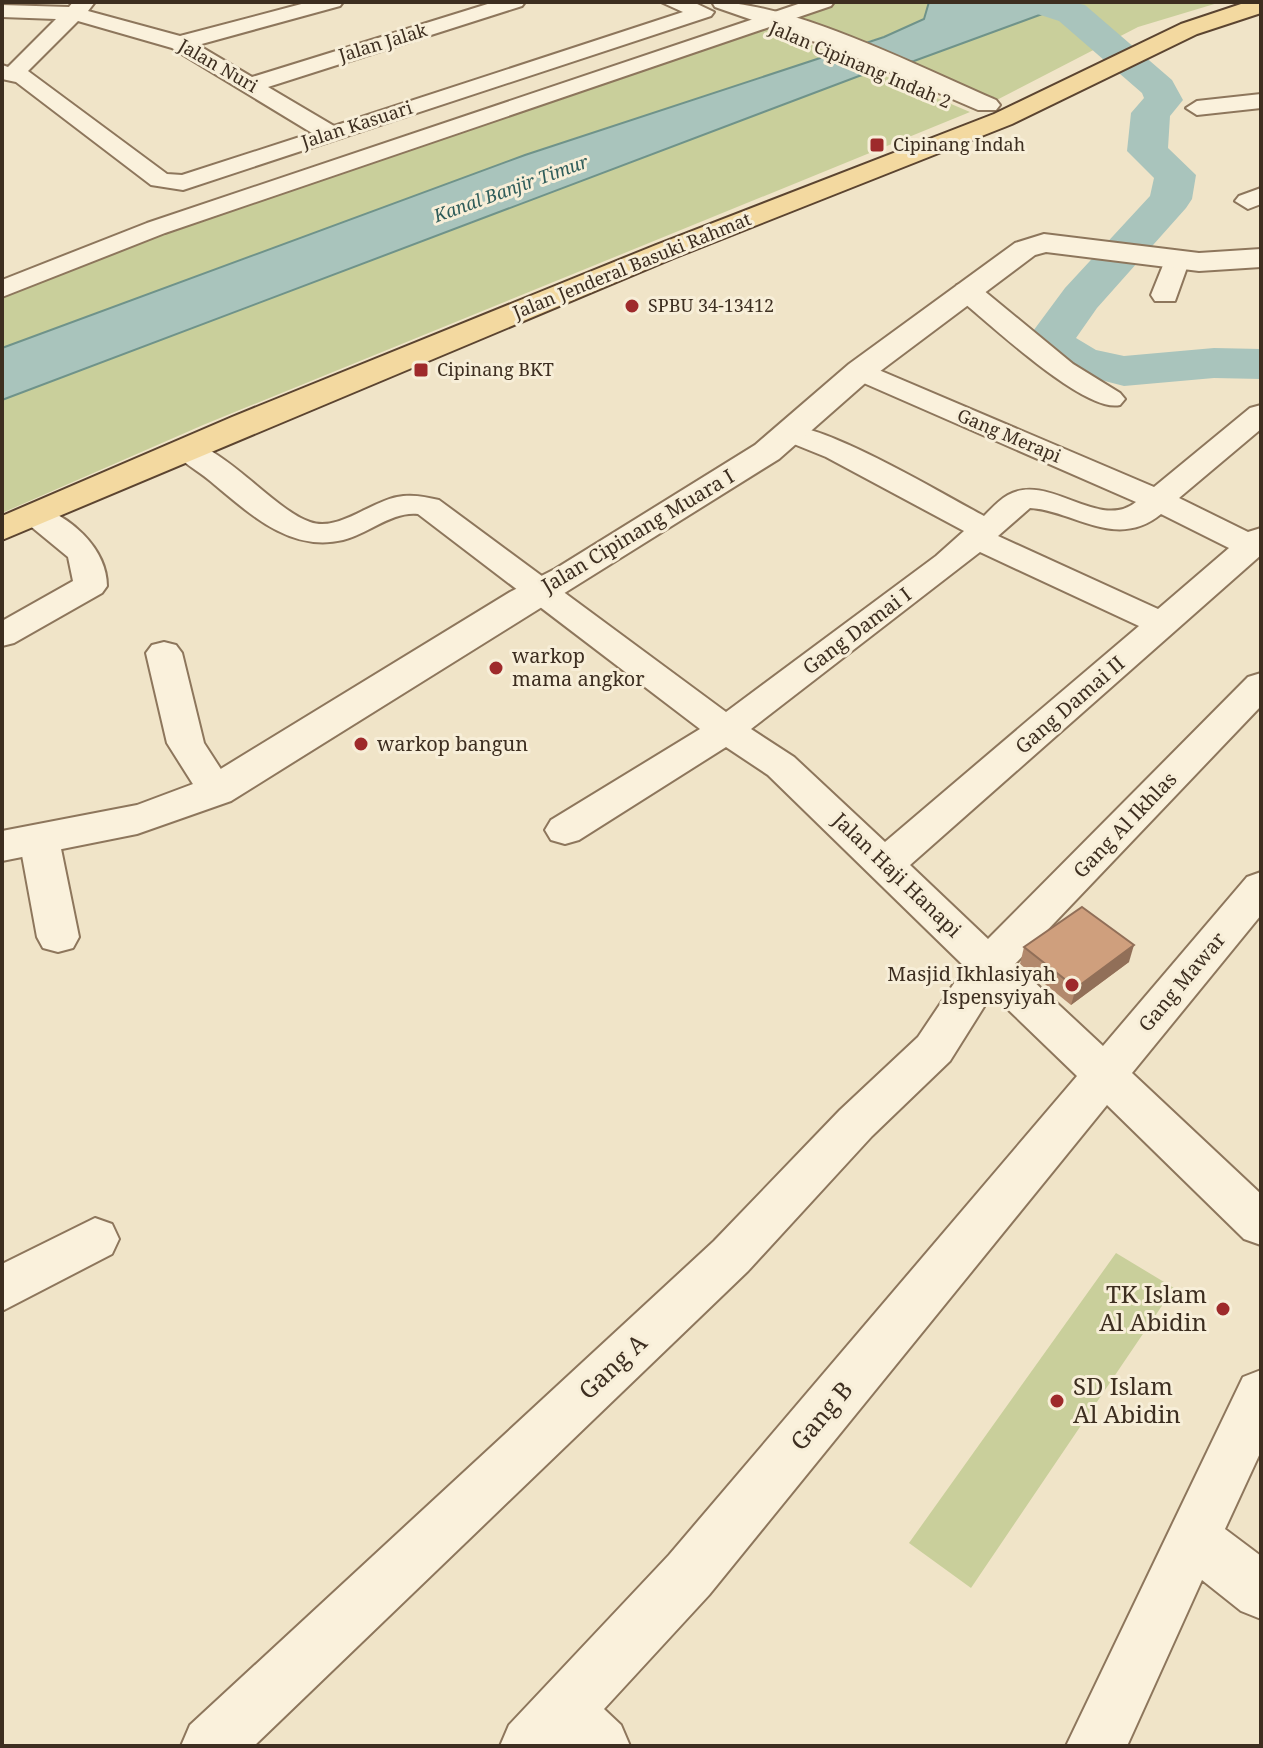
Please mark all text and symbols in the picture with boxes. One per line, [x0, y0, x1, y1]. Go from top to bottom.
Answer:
street label: Jalan Cipinang Indah 2 [765, 14, 955, 113]
street label: Jalan Jalak [335, 17, 430, 67]
street label: Jalan Nuri [174, 32, 263, 98]
street label: Jalan Kasuari [297, 95, 415, 154]
place label: Cipinang Indah [893, 132, 1025, 156]
marker: Cipinang Indah [868, 136, 886, 154]
water label: Kanal Banjir Timur [429, 149, 592, 228]
street label: Jalan Jenderal Basuki Rahmat [508, 206, 754, 324]
place label: SPBU 34-13412 [648, 293, 774, 317]
marker: SPBU 34-13412 [623, 297, 641, 315]
place label: Cipinang BKT [437, 357, 554, 381]
marker: Cipinang BKT [412, 361, 430, 379]
street label: Gang Merapi [954, 402, 1065, 468]
street label: Jalan Cipinang Muara I [536, 462, 739, 599]
street label: Gang Damai I [797, 581, 916, 680]
place label: warkop mama angkor [512, 642, 645, 692]
street label: Gang Damai II [1009, 650, 1130, 760]
marker: warkop mama angkor [487, 659, 505, 677]
place label: warkop bangun [377, 730, 528, 757]
marker: warkop bangun [352, 735, 370, 753]
street label: Gang Al Ikhlas [1067, 766, 1182, 884]
street label: Jalan Haji Hanapi [827, 806, 968, 943]
street label: Gang Mawar [1132, 926, 1232, 1037]
place label: Masjid Ikhlasiyah Ispensyiyah [887, 960, 1056, 1010]
marker: Masjid Ikhlasiyah Ispensyiyah [1063, 976, 1081, 994]
place label: TK Islam Al Abidin [1099, 1277, 1207, 1338]
marker: TK Islam Al Abidin [1214, 1300, 1232, 1318]
street label: Gang A [571, 1326, 653, 1406]
place label: SD Islam Al Abidin [1073, 1369, 1181, 1430]
street label: Gang B [782, 1373, 860, 1457]
marker: SD Islam Al Abidin [1048, 1392, 1066, 1410]

